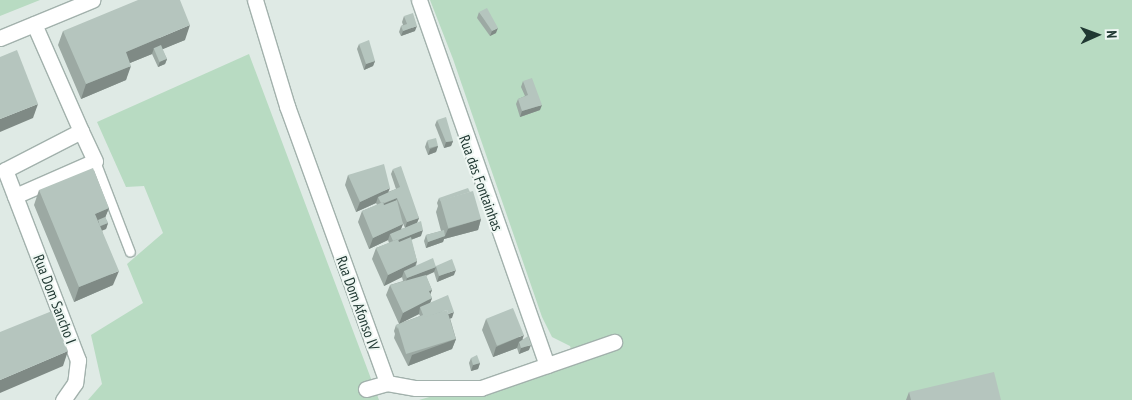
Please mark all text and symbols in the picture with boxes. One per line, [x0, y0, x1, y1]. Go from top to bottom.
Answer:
north arrow [1072, 10, 1122, 60]
text: N [1103, 30, 1121, 39]
street label: Rua das Fontainhas [455, 133, 507, 233]
street label: Rua Dom Sancho I [30, 252, 80, 346]
street label: Rua Dom Afonso IV [333, 253, 383, 353]

